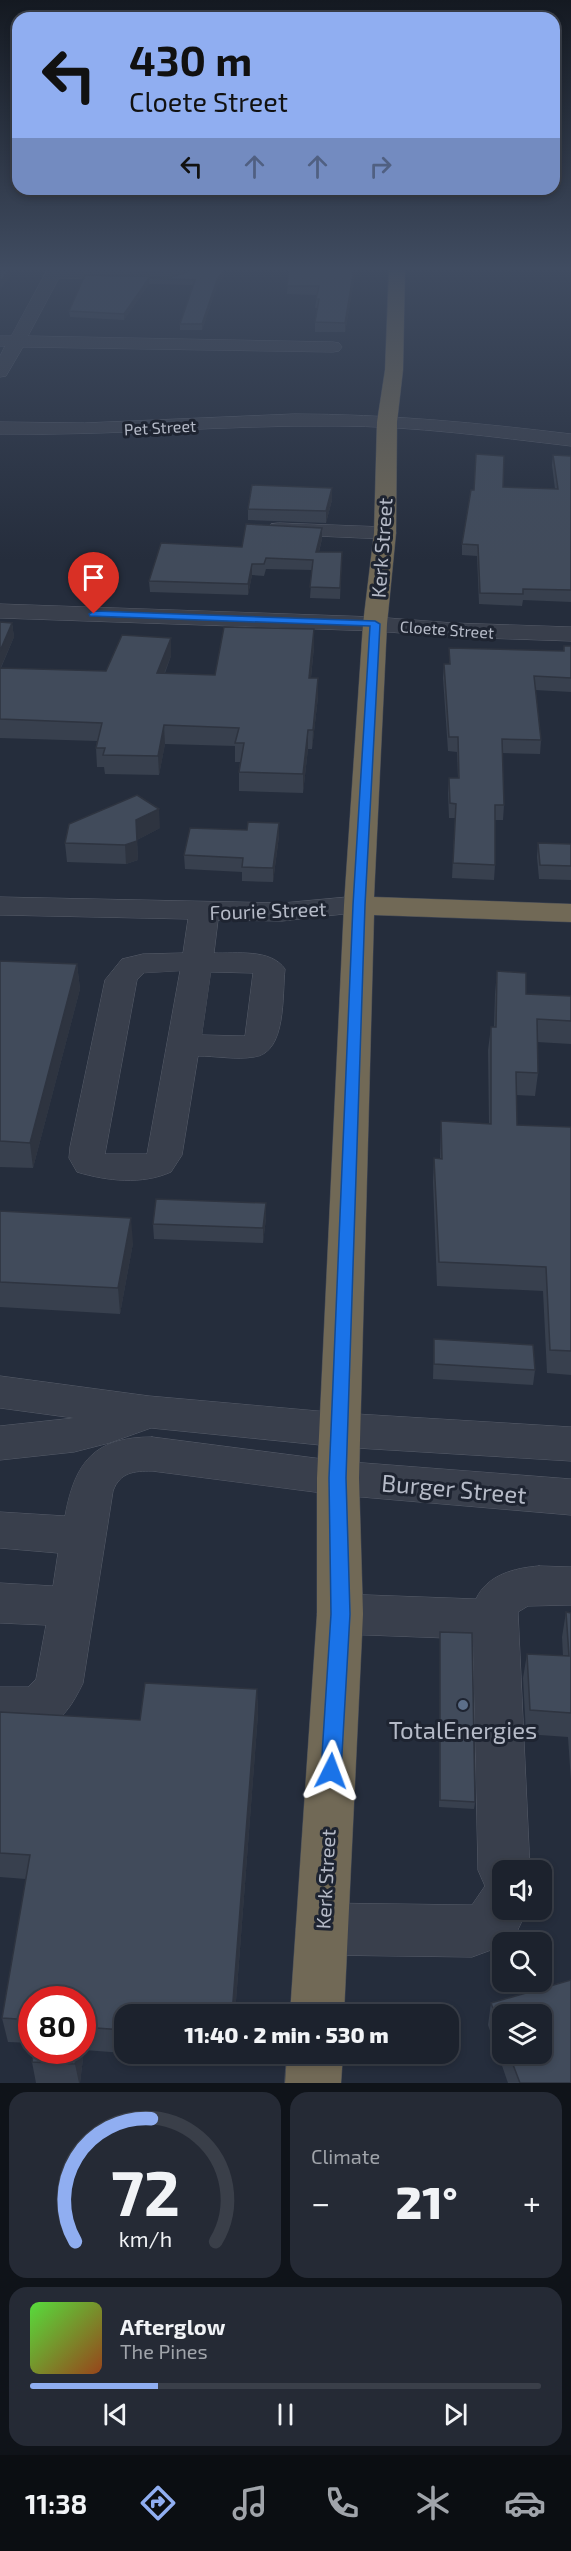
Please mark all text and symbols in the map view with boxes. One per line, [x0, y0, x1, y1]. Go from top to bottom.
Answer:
text: 430 m [129, 34, 252, 84]
icon: left [30, 36, 108, 114]
text: Cloete Street [129, 85, 288, 117]
icon: left [175, 150, 208, 183]
icon: ahead [238, 150, 271, 183]
icon: ahead [301, 150, 334, 183]
icon: right [364, 150, 397, 183]
street label: Pet Street [124, 416, 196, 438]
street label: Kerk Street [366, 497, 396, 599]
pin [68, 552, 119, 614]
icon: arrive [77, 561, 110, 594]
street label: Cloete Street [399, 616, 495, 642]
street label: Fourie Street [209, 896, 327, 924]
street label: Burger Street [380, 1467, 528, 1509]
marker: TotalEnergies [456, 1698, 470, 1712]
place label: TotalEnergies [389, 1715, 537, 1744]
position arrow [299, 1739, 363, 1803]
street label: Kerk Street [310, 1828, 340, 1930]
map controls [492, 1860, 552, 2064]
button: sound [492, 1860, 552, 1920]
button: search [492, 1932, 552, 1992]
speed limit sign: 80 [18, 1986, 96, 2064]
button: layers [492, 2004, 552, 2064]
text: 11:40 · 2 min · 530 m [184, 2021, 389, 2047]
text: Climate [311, 2144, 380, 2168]
text: 72 [110, 2154, 180, 2229]
text: 21° [396, 2174, 458, 2228]
text: − [311, 2182, 330, 2222]
text: + [523, 2182, 541, 2222]
text: km/h [118, 2226, 172, 2251]
text: Afterglow [120, 2313, 225, 2339]
text: The Pines [120, 2339, 208, 2363]
icon: previous [99, 2398, 132, 2431]
icon: pause [269, 2398, 302, 2431]
icon: next [439, 2398, 472, 2431]
icon: directions [137, 2482, 179, 2524]
icon: music [229, 2482, 271, 2524]
icon: phone [321, 2482, 363, 2524]
icon: climate [412, 2482, 454, 2524]
icon: car [504, 2482, 546, 2524]
text: 11:38 [25, 2487, 87, 2519]

